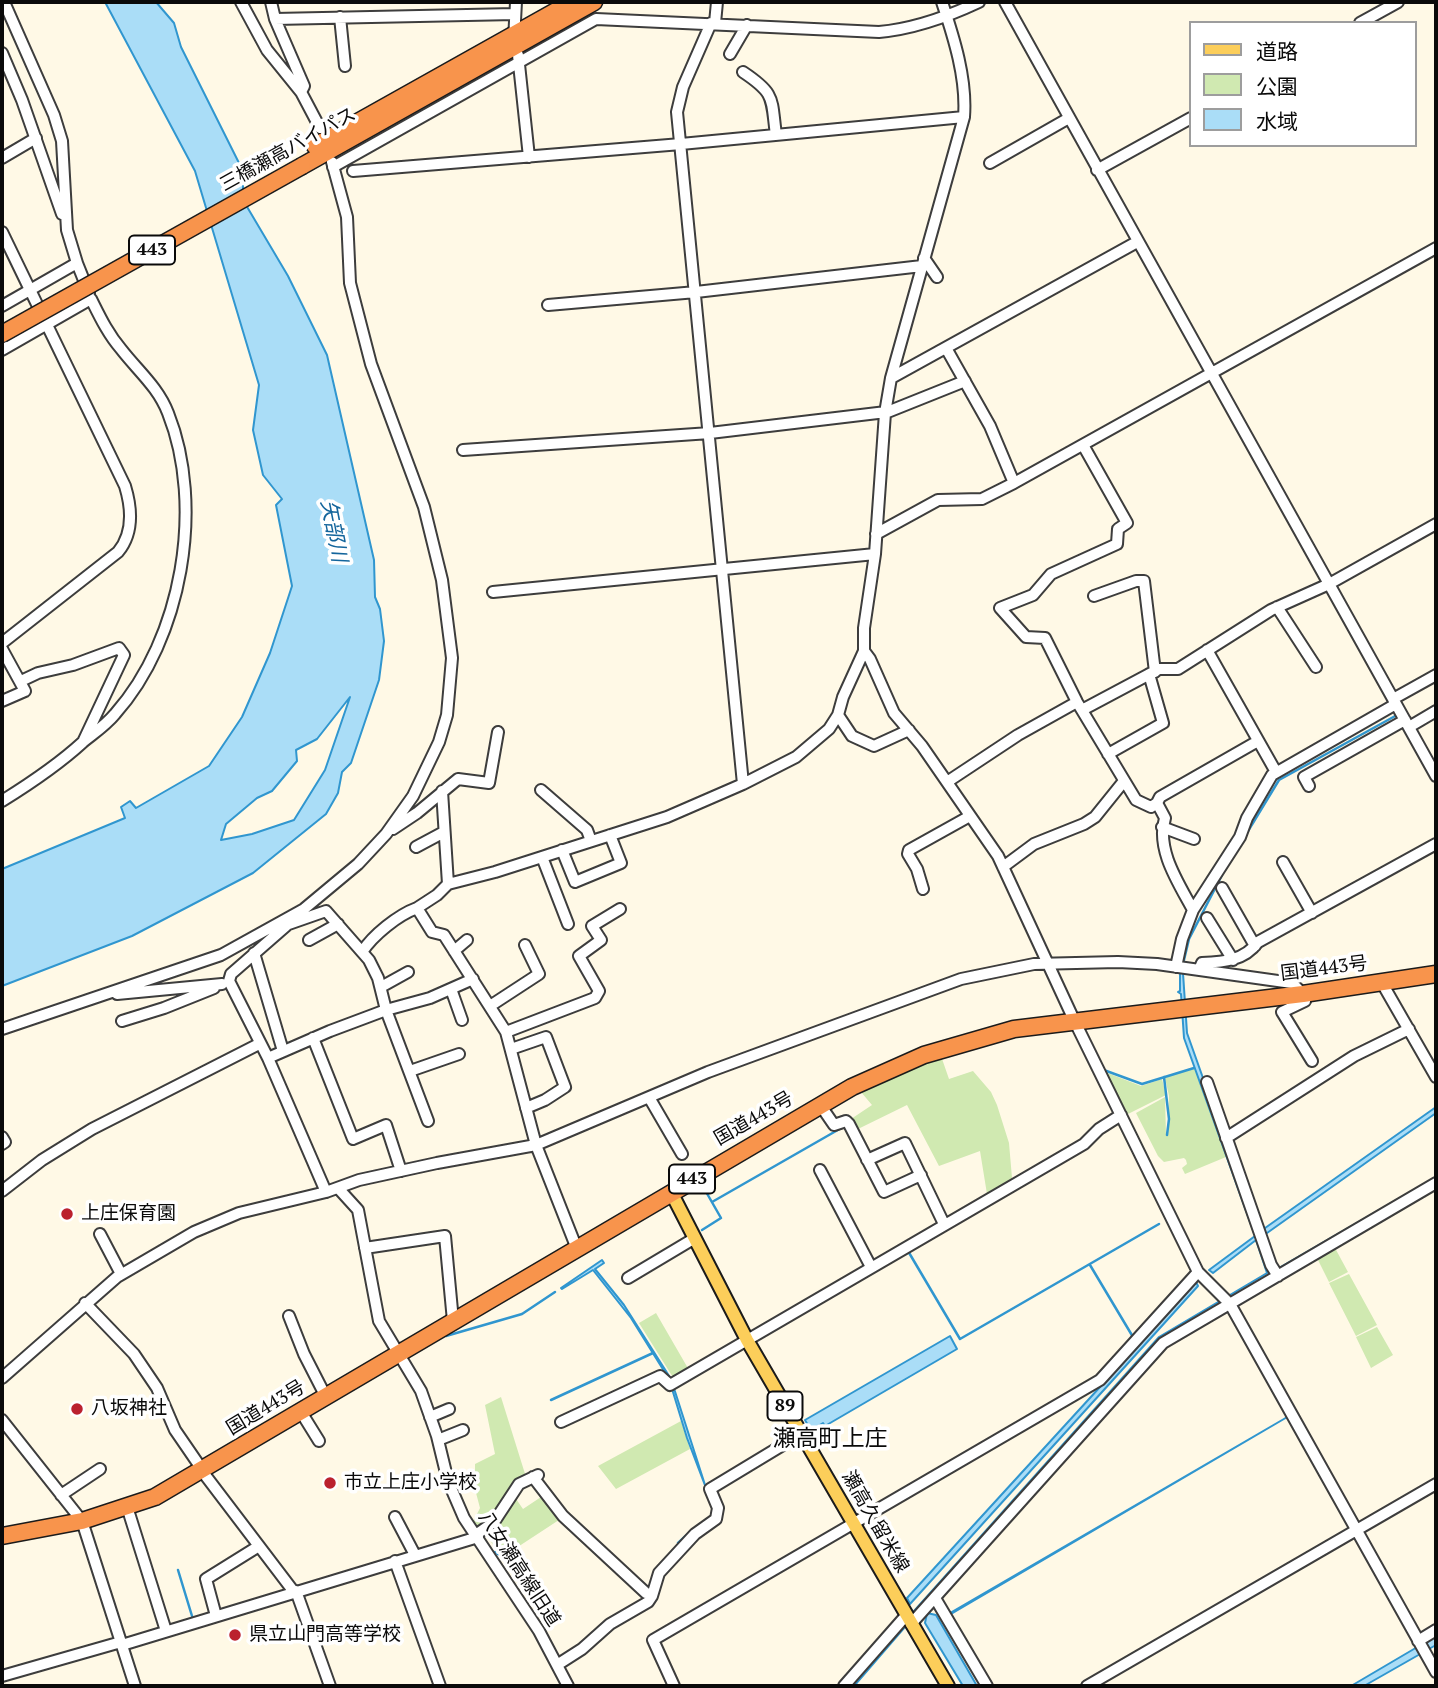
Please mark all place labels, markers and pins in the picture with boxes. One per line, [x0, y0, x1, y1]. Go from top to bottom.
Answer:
place label: 上庄保育園 [81, 1203, 176, 1225]
marker: 上庄保育園 [59, 1206, 75, 1222]
place label: 八坂神社 [91, 1398, 167, 1420]
marker: 八坂神社 [69, 1401, 85, 1417]
place label: 市立上庄小学校 [344, 1472, 477, 1494]
marker: 市立上庄小学校 [322, 1475, 338, 1491]
place label: 県立山門高等学校 [249, 1624, 401, 1646]
marker: 県立山門高等学校 [227, 1627, 243, 1643]

